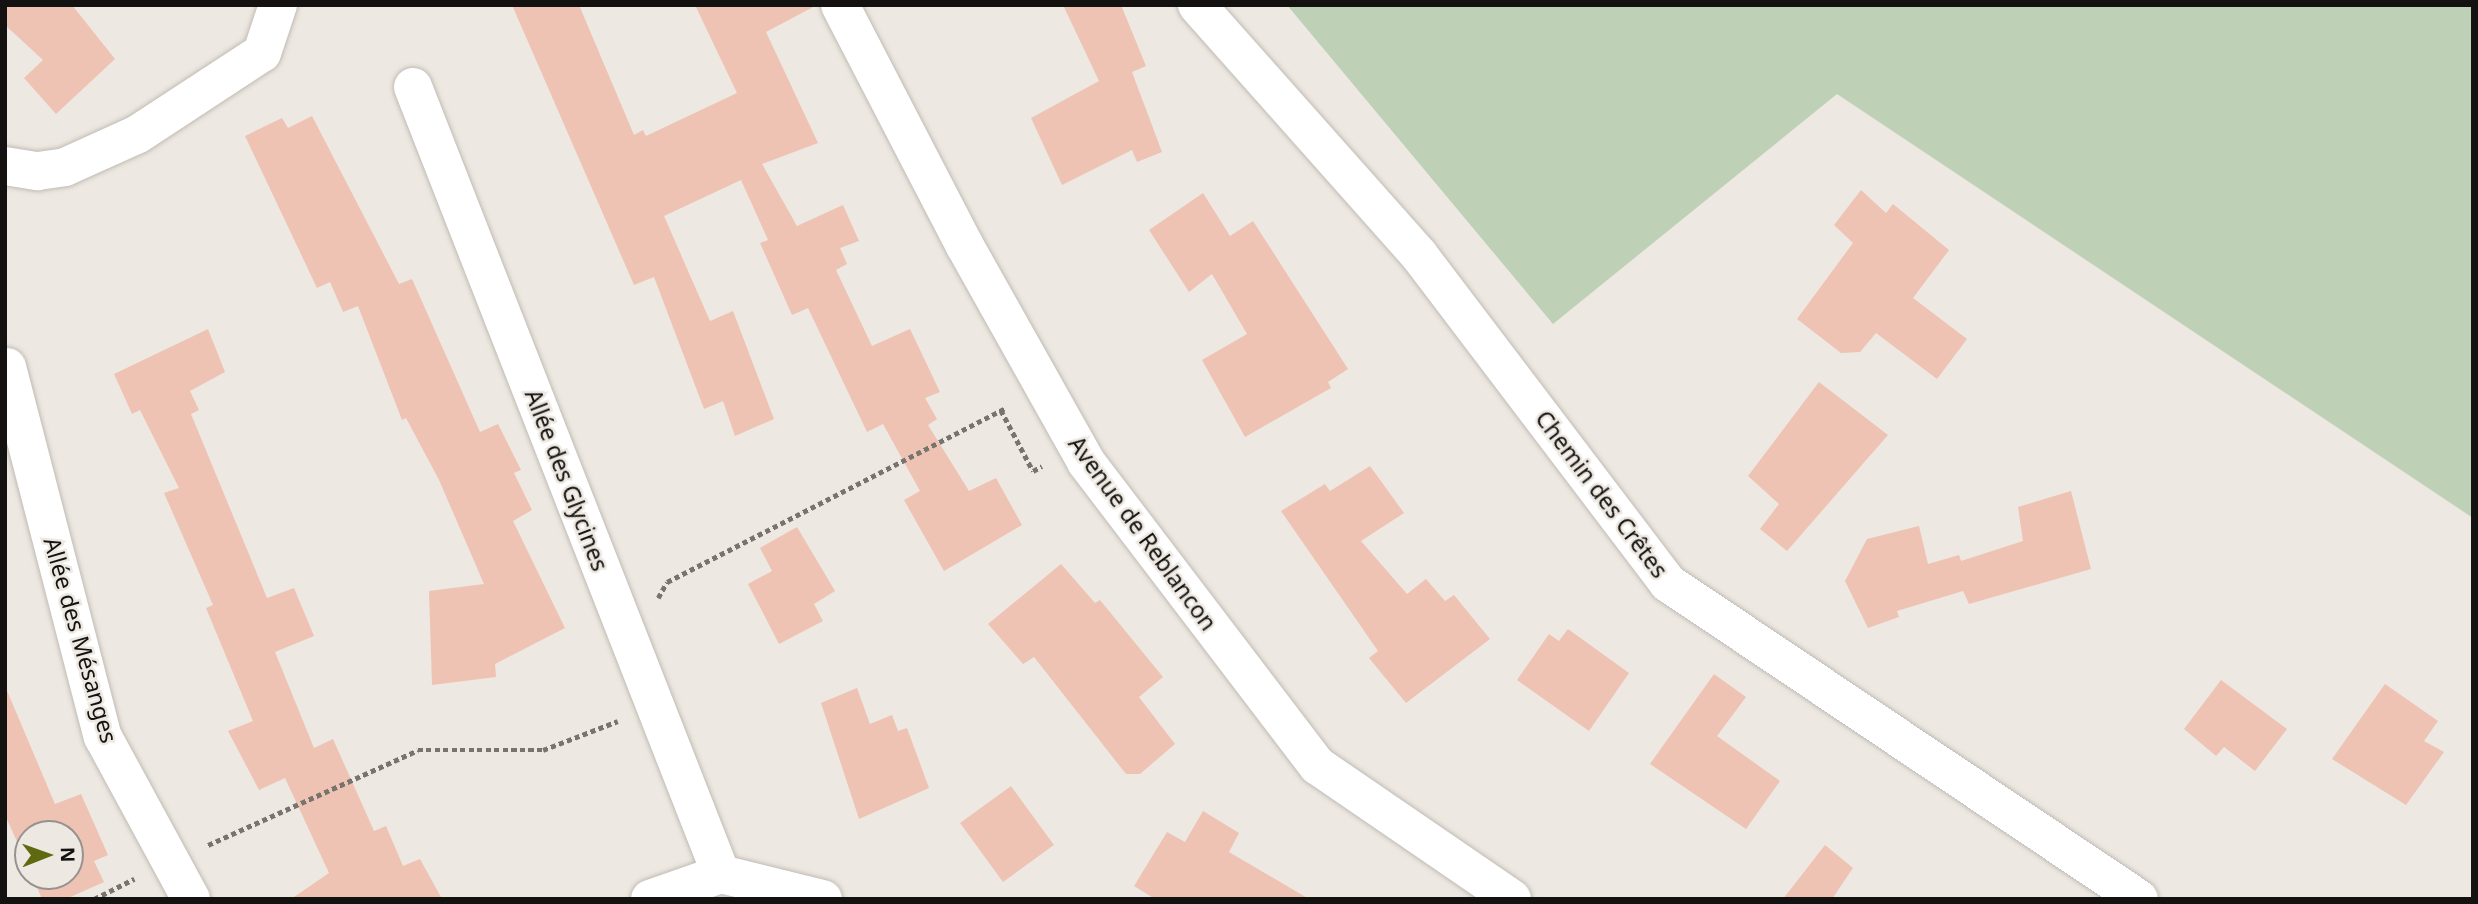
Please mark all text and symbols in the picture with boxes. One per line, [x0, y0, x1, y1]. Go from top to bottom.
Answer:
street label: Allée des Glycines [520, 385, 614, 575]
street label: Chemin des Crêtes [1530, 405, 1674, 583]
street label: Avenue de Reblancon [1063, 430, 1223, 636]
street label: Allée des Mésanges [38, 534, 124, 746]
north arrow [14, 820, 84, 890]
text: N [55, 847, 81, 863]

